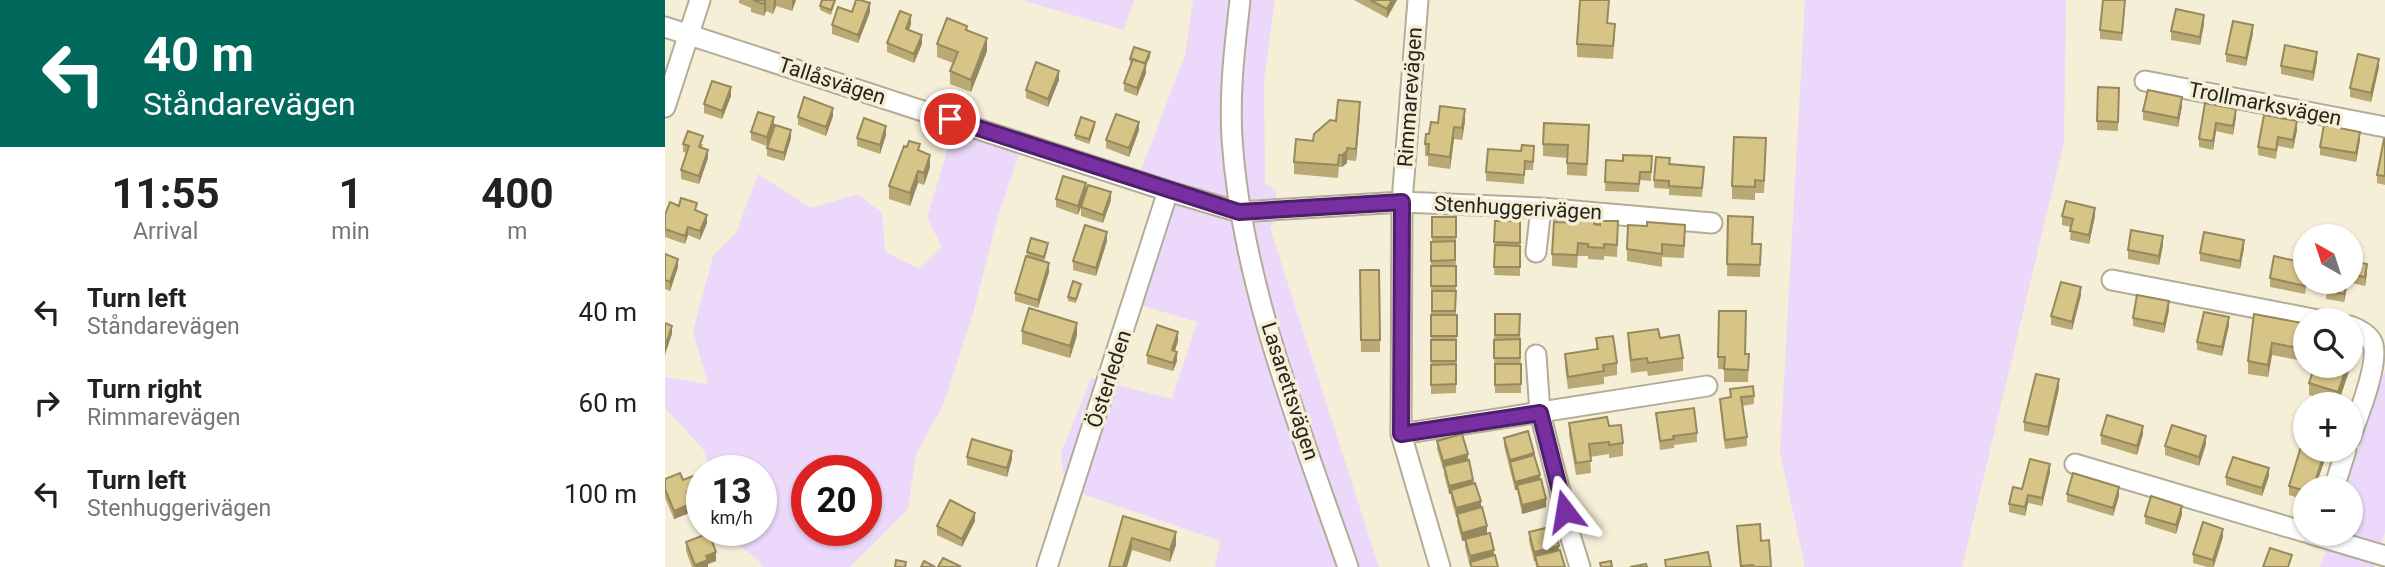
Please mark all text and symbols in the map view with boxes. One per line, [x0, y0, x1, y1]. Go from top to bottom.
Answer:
text: 40 m [143, 26, 254, 83]
street label: Rimmarevägen [1393, 26, 1427, 168]
icon: left [28, 28, 119, 119]
street label: Tallåsvägen [775, 52, 889, 110]
street label: Trollmarksvägen [2187, 77, 2343, 131]
text: Ståndarevägen [143, 85, 356, 123]
pin [920, 89, 980, 149]
icon: arrive [931, 100, 969, 138]
text: 11:55 [112, 169, 220, 218]
text: 1 [338, 169, 363, 218]
text: 400 [481, 169, 554, 218]
street label: Stenhuggerivägen [1433, 192, 1603, 224]
text: Arrival [133, 218, 198, 245]
text: min [331, 218, 370, 245]
text: m [507, 218, 527, 245]
north arrow [2293, 224, 2363, 294]
map controls [2293, 224, 2363, 546]
text: Turn left [87, 283, 186, 313]
icon: left [28, 293, 66, 331]
text: 40 m [579, 297, 637, 327]
button: search [2293, 308, 2363, 378]
text: Ståndarevägen [87, 313, 240, 340]
street label: Lasarettsvägen [1256, 319, 1324, 463]
street label: Österleden [1082, 327, 1136, 431]
text: Turn right [87, 374, 202, 404]
icon: right [28, 384, 66, 422]
text: 60 m [579, 388, 637, 418]
button: + [2293, 392, 2363, 462]
text: Rimmarevägen [87, 404, 241, 431]
speed limit sign: 20 [791, 455, 882, 546]
text: Turn left [87, 465, 186, 495]
text: 13 [711, 471, 752, 512]
position arrow [1528, 474, 1602, 548]
icon: left [28, 475, 66, 513]
button: − [2293, 476, 2363, 546]
text: 100 m [564, 479, 637, 509]
text: Stenhuggerivägen [87, 495, 271, 522]
text: km/h [710, 507, 753, 528]

